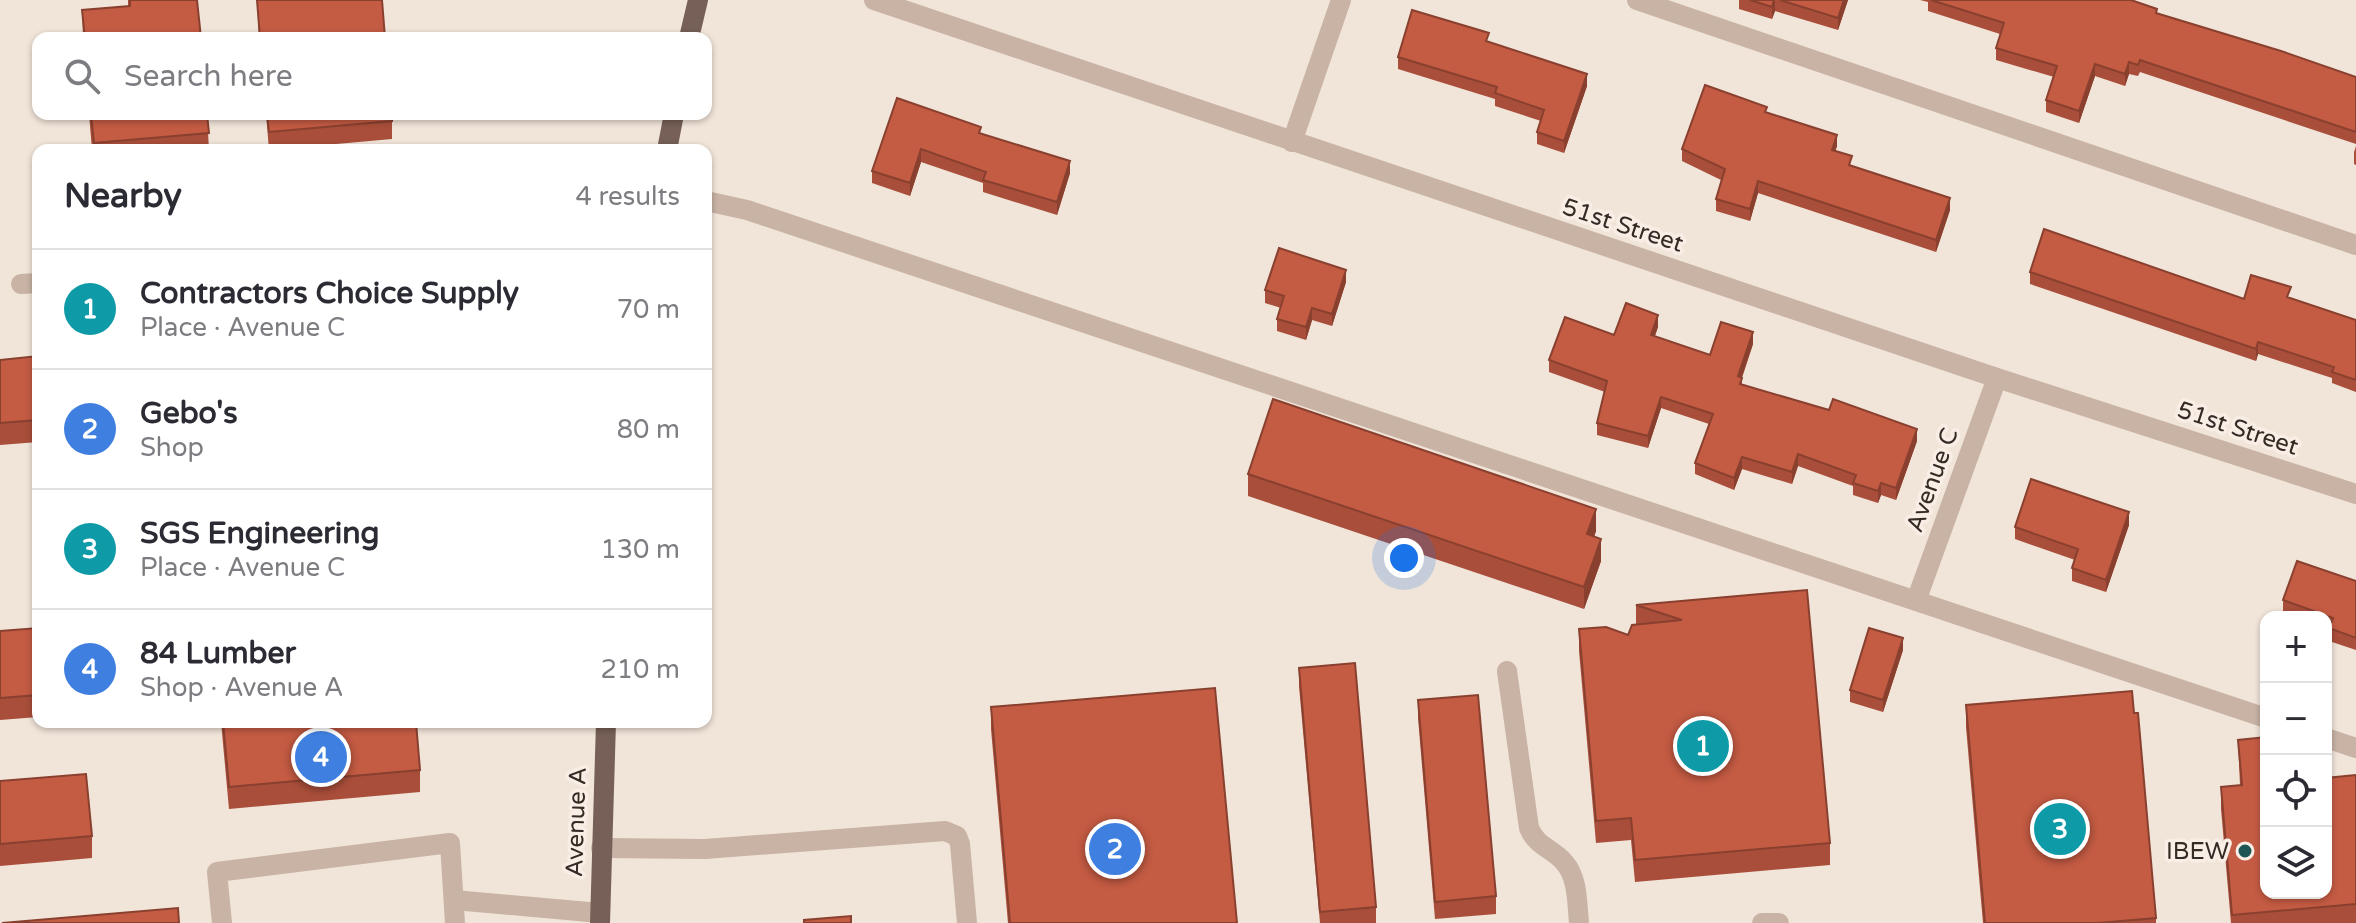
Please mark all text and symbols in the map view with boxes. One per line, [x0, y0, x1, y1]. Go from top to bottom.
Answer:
search box [32, 32, 712, 120]
icon: search [60, 54, 104, 98]
text: Search here [124, 58, 293, 95]
text: Nearby [64, 176, 182, 217]
text: 4 results [575, 181, 680, 212]
street label: 51st Street [1559, 192, 1687, 259]
text: Contractors Choice Supply [140, 275, 519, 312]
text: 1 [82, 294, 98, 325]
text: 70 m [617, 294, 680, 325]
text: Place · Avenue C [140, 312, 345, 343]
text: Gebo's [140, 395, 238, 432]
street label: 51st Street [2174, 395, 2302, 462]
text: 2 [82, 414, 98, 445]
text: 80 m [617, 414, 680, 445]
street label: Avenue C [1900, 424, 1965, 536]
text: Shop [140, 432, 204, 463]
text: SGS Engineering [140, 515, 379, 552]
text: 3 [82, 534, 98, 565]
text: 130 m [600, 534, 680, 565]
your location [1384, 538, 1424, 578]
text: Place · Avenue C [140, 552, 345, 583]
map controls [2260, 611, 2332, 899]
button: + [2260, 611, 2332, 683]
text: 84 Lumber [140, 635, 296, 672]
text: 4 [82, 654, 98, 685]
text: 210 m [600, 654, 680, 685]
text: Shop · Avenue A [140, 672, 343, 703]
button: − [2260, 683, 2332, 755]
pin: 1 [1677, 716, 1729, 776]
pin: 4 [295, 727, 347, 787]
button: locate [2260, 755, 2332, 827]
street label: Avenue A [560, 767, 593, 878]
pin: 3 [2034, 799, 2086, 859]
pin: 2 [1089, 819, 1141, 879]
button: layers [2260, 827, 2332, 899]
place label: IBEW [2166, 837, 2229, 866]
marker: IBEW [2236, 842, 2254, 860]

